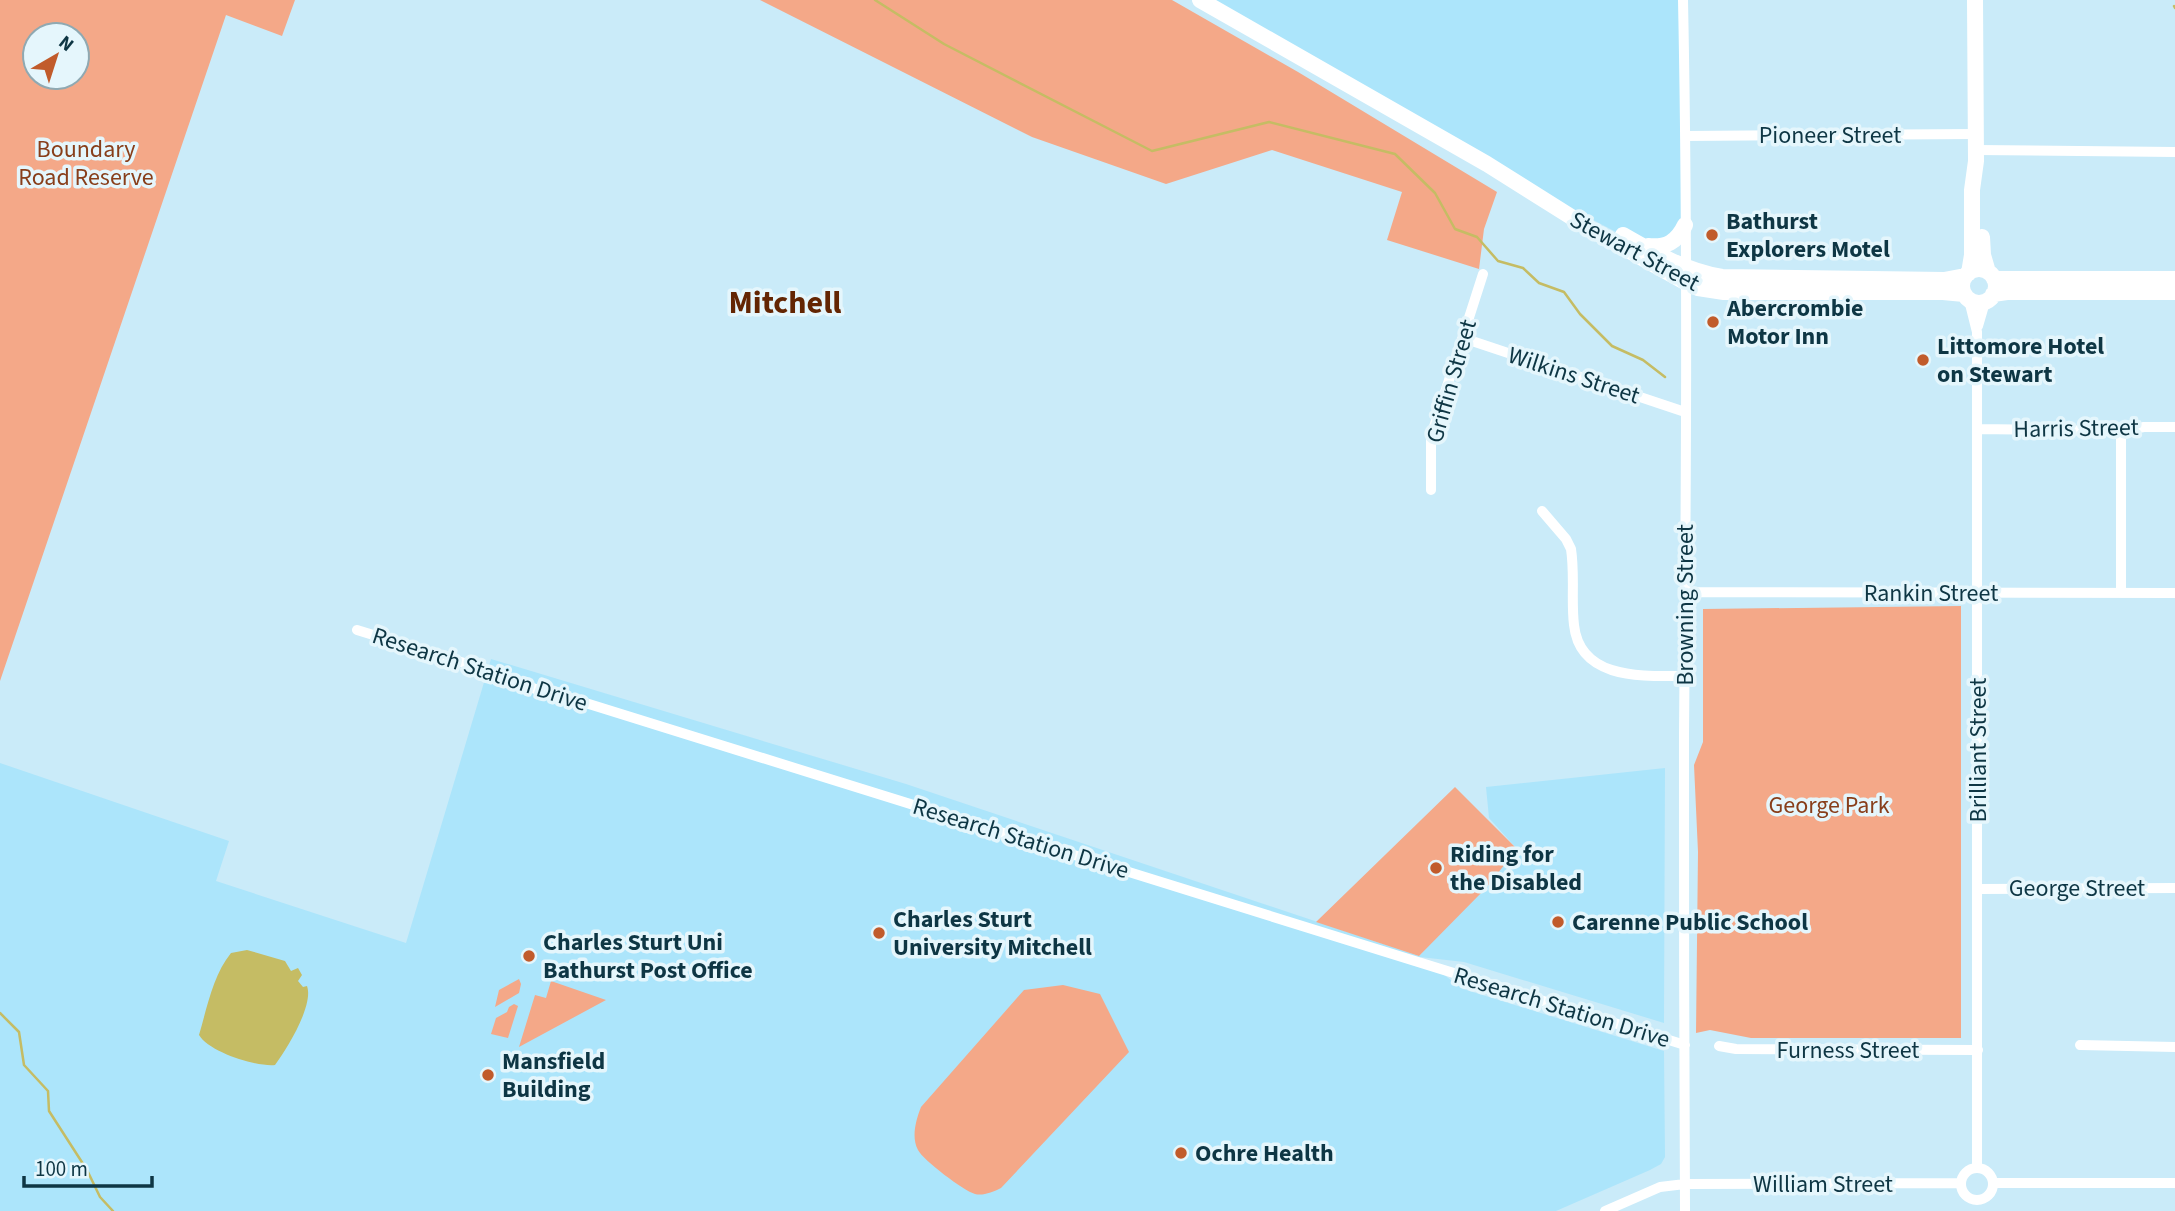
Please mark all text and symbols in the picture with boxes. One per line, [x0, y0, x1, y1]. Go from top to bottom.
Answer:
north arrow [21, 21, 91, 91]
text: N [52, 29, 79, 58]
street label: Pioneer Street [1759, 118, 1901, 153]
park label: Boundary Road Reserve [18, 132, 154, 195]
street label: Stewart Street [1564, 203, 1706, 300]
place label: Bathurst Explorers Motel [1726, 204, 1890, 267]
marker: Bathurst Explorers Motel [1704, 227, 1720, 243]
district label: Mitchell [728, 280, 842, 326]
place label: Abercrombie Motor Inn [1726, 291, 1864, 354]
marker: Abercrombie Motor Inn [1705, 314, 1721, 330]
street label: Griffin Street [1417, 315, 1486, 447]
place label: Littomore Hotel on Stewart [1937, 329, 2104, 392]
street label: Wilkins Street [1503, 338, 1644, 413]
marker: Littomore Hotel on Stewart [1915, 352, 1931, 368]
street label: Harris Street [2013, 410, 2139, 447]
street label: Browning Street [1668, 524, 1703, 686]
street label: Rankin Street [1864, 576, 1998, 611]
street label: Research Station Drive [368, 618, 592, 721]
street label: Brilliant Street [1961, 678, 1996, 822]
park label: George Park [1768, 788, 1890, 823]
street label: Research Station Drive [908, 789, 1133, 888]
place label: Riding for the Disabled [1450, 837, 1582, 900]
marker: Riding for the Disabled [1428, 860, 1444, 876]
street label: George Street [2009, 871, 2145, 906]
place label: Charles Sturt University Mitchell [893, 902, 1092, 965]
place label: Carenne Public School [1572, 905, 1808, 940]
marker: Carenne Public School [1550, 914, 1566, 930]
place label: Charles Sturt Uni Bathurst Post Office [543, 925, 753, 988]
marker: Charles Sturt University Mitchell [871, 925, 887, 941]
marker: Charles Sturt Uni Bathurst Post Office [521, 948, 537, 964]
street label: Research Station Drive [1449, 958, 1674, 1057]
street label: Furness Street [1777, 1033, 1919, 1068]
place label: Mansfield Building [502, 1044, 605, 1107]
marker: Mansfield Building [480, 1067, 496, 1083]
place label: Ochre Health [1195, 1136, 1334, 1171]
scale bar [24, 1144, 152, 1188]
marker: Ochre Health [1173, 1145, 1189, 1161]
text: 100 m [35, 1154, 88, 1184]
street label: William Street [1753, 1167, 1893, 1202]

